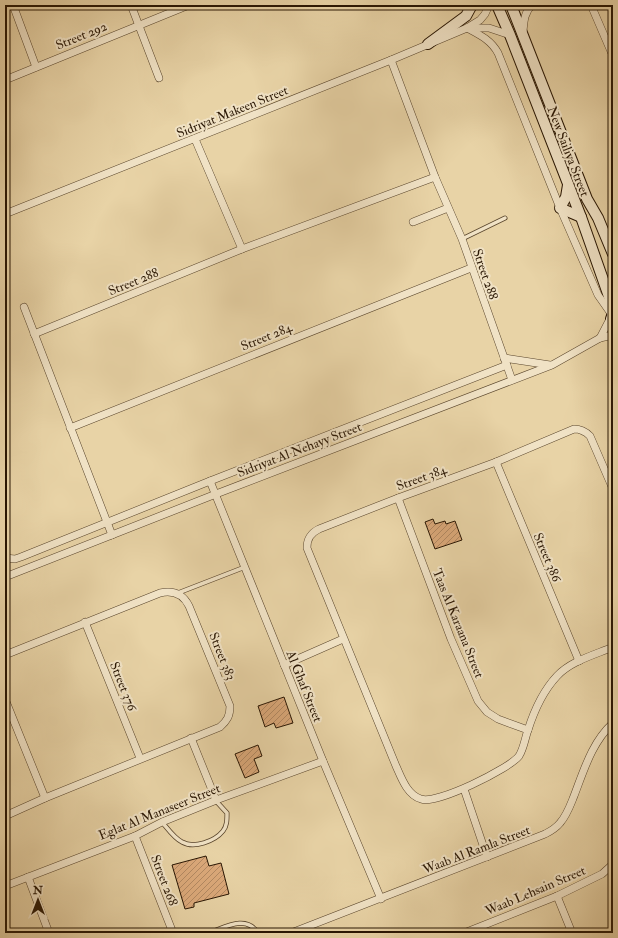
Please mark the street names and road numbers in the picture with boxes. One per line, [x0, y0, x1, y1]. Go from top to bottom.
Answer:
street label: Street 292 [53, 18, 110, 53]
street label: Sidriyat Makeen Street [174, 82, 291, 143]
street label: New Sailiya Street [543, 104, 593, 199]
street label: Street 288 [469, 247, 501, 302]
street label: Street 288 [106, 265, 161, 299]
street label: Street 284 [238, 319, 295, 354]
street label: Sidriyat Al Nehayy Street [235, 419, 364, 482]
street label: Street 384 [394, 461, 450, 494]
street label: Street 386 [530, 530, 565, 586]
street label: Taas Al Karaana Street [429, 566, 487, 680]
street label: Street 383 [205, 630, 239, 683]
street label: Al Ghaf Street [282, 647, 326, 724]
street label: Street 376 [106, 659, 141, 715]
street label: Eglat Al Manaseer Street [96, 780, 223, 844]
street label: Waab Al Ramla Street [419, 822, 532, 878]
street label: Street 268 [147, 853, 181, 908]
street label: Waab Lehsain Street [482, 863, 588, 920]

